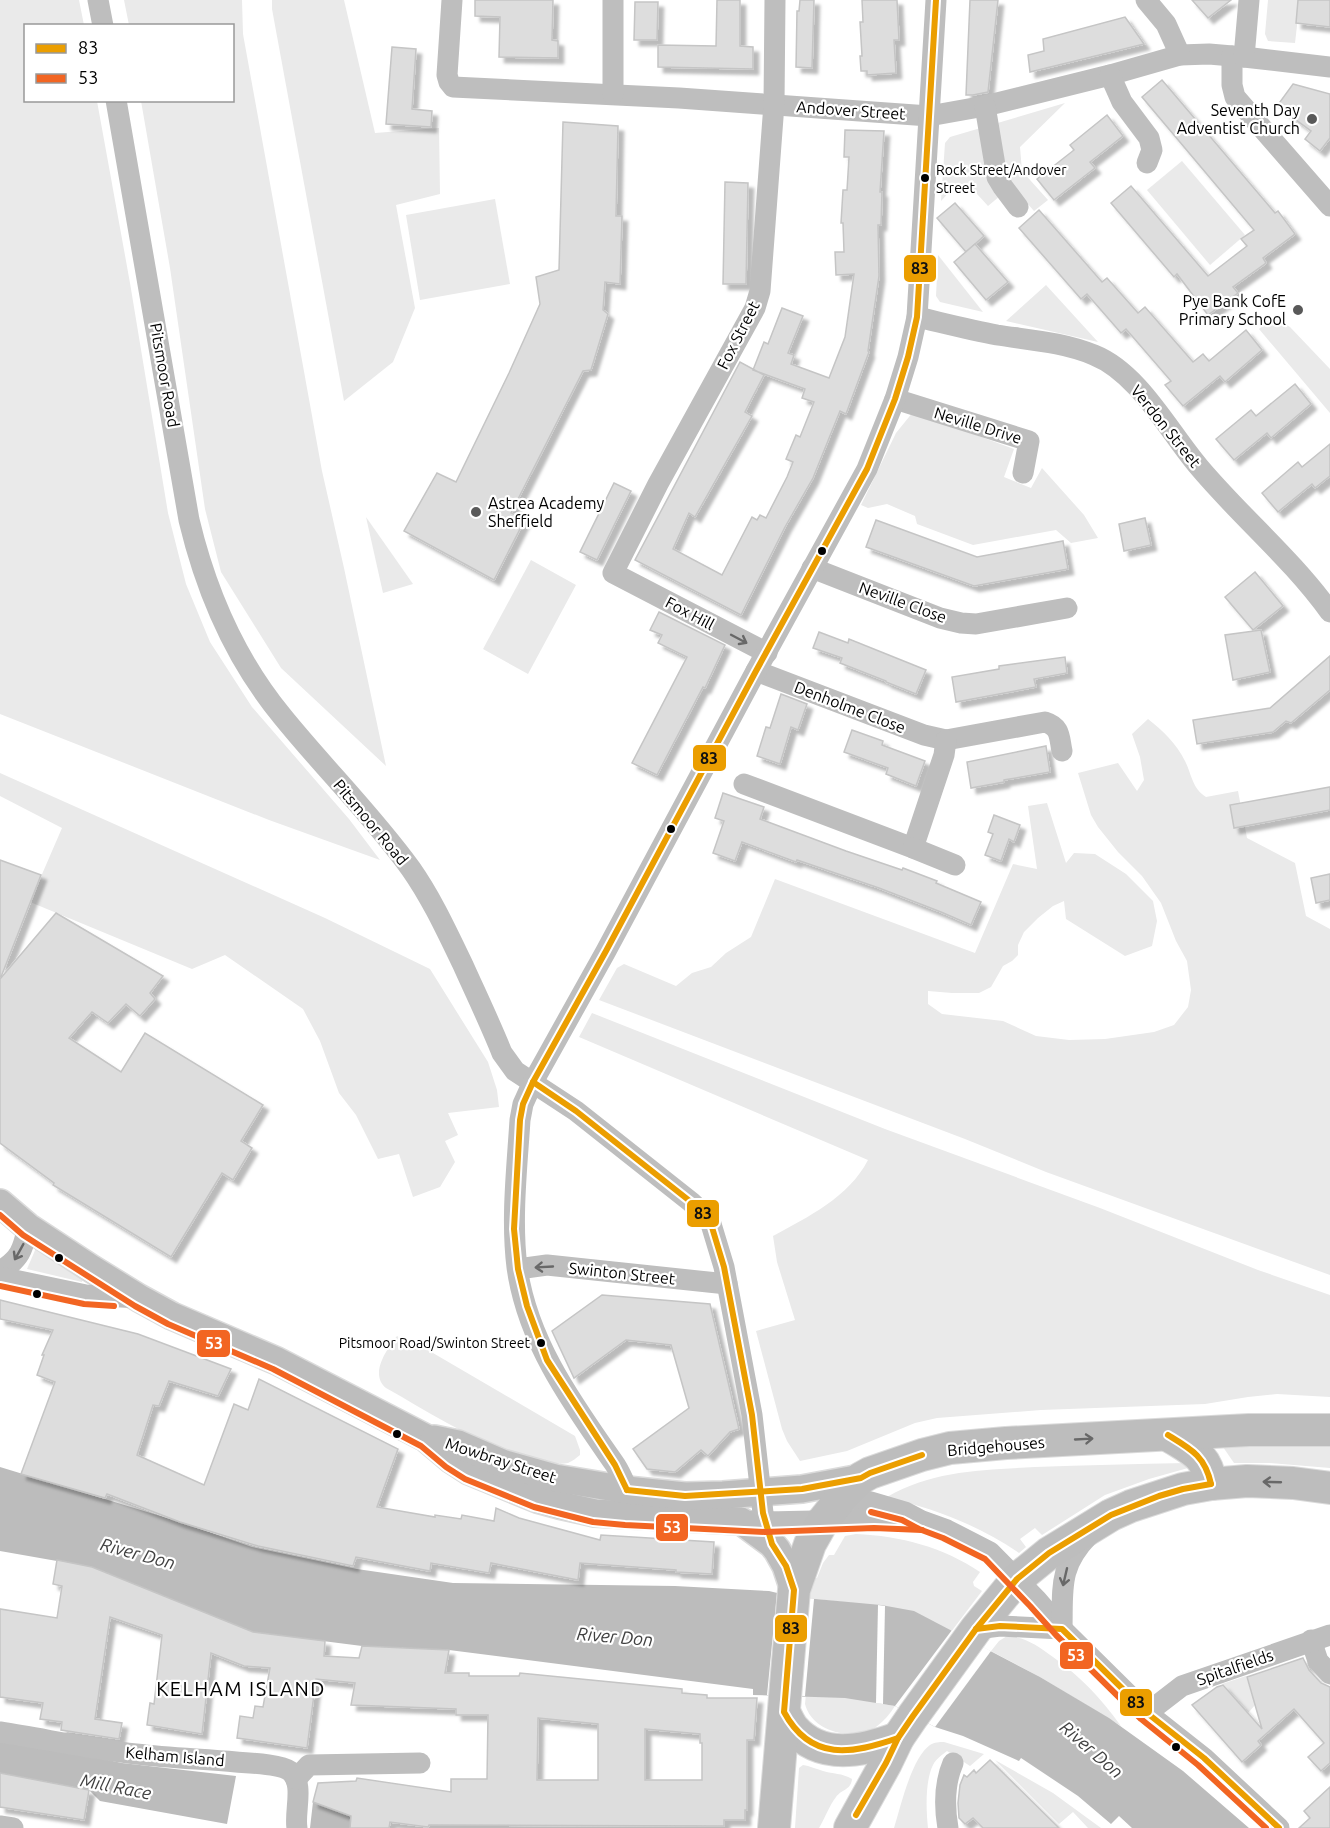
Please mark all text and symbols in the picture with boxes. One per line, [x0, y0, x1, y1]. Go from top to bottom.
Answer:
legend [24, 24, 234, 102]
text: 83 [78, 37, 98, 57]
text: 53 [78, 67, 98, 87]
street label: Andover Street [796, 97, 907, 123]
place label: Seventh Day Adventist Church [1177, 101, 1300, 137]
marker: Seventh Day Adventist Church [1305, 112, 1319, 126]
place label: Rock Street/Andover Street [936, 162, 1067, 196]
marker: Rock Street/Andover Street [919, 172, 931, 184]
line badge: 83 [903, 254, 937, 283]
text: 83 [911, 259, 929, 277]
place label: Pye Bank CofE Primary School [1179, 292, 1286, 328]
street label: Fox Street [713, 297, 763, 372]
marker: Pye Bank CofE Primary School [1291, 303, 1305, 317]
street label: Pitsmoor Road [147, 321, 183, 429]
street label: Verdon Street [1127, 381, 1205, 471]
street label: Neville Drive [932, 403, 1024, 447]
place label: Astrea Academy Sheffield [488, 494, 605, 530]
marker: Astrea Academy Sheffield [469, 505, 483, 519]
unlabelled marker [816, 545, 828, 557]
street label: Neville Close [857, 578, 949, 626]
street label: Fox Hill [662, 593, 718, 633]
one-way arrow [730, 633, 747, 645]
street label: Denholme Close [792, 678, 908, 736]
line badge: 83 [692, 744, 727, 772]
text: 83 [700, 749, 718, 767]
street label: Pitsmoor Road [330, 776, 412, 868]
unlabelled marker [665, 823, 677, 835]
line badge: 83 [686, 1199, 720, 1228]
text: 83 [694, 1204, 712, 1222]
one-way arrow [13, 1243, 25, 1260]
unlabelled marker [53, 1252, 65, 1264]
street label: Swinton Street [568, 1258, 677, 1288]
one-way arrow [534, 1261, 554, 1272]
unlabelled marker [31, 1288, 43, 1300]
line badge: 53 [196, 1329, 231, 1358]
text: 53 [205, 1334, 223, 1352]
place label: Pitsmoor Road/Swinton Street [339, 1335, 530, 1351]
marker: Pitsmoor Road/Swinton Street [535, 1337, 547, 1349]
unlabelled marker [391, 1428, 403, 1440]
street label: Bridgehouses [946, 1433, 1046, 1459]
one-way arrow [1074, 1433, 1094, 1444]
street label: Mowbray Street [443, 1434, 559, 1487]
one-way arrow [1262, 1476, 1282, 1488]
line badge: 53 [655, 1513, 689, 1542]
text: 53 [663, 1518, 681, 1536]
water label: River Don [98, 1533, 178, 1573]
one-way arrow [1058, 1567, 1070, 1586]
line badge: 83 [774, 1614, 808, 1643]
text: 83 [782, 1619, 800, 1637]
water label: River Don [576, 1623, 654, 1649]
line badge: 53 [1059, 1641, 1094, 1670]
text: 53 [1067, 1646, 1085, 1664]
street label: Spitalfields [1194, 1646, 1276, 1688]
district label: KELHAM ISLAND [156, 1677, 326, 1700]
line badge: 83 [1119, 1688, 1153, 1717]
text: 83 [1127, 1693, 1145, 1711]
water label: River Don [1057, 1716, 1127, 1782]
unlabelled marker [1170, 1741, 1182, 1753]
street label: Kelham Island [125, 1743, 225, 1769]
water label: Mill Race [79, 1769, 153, 1803]

